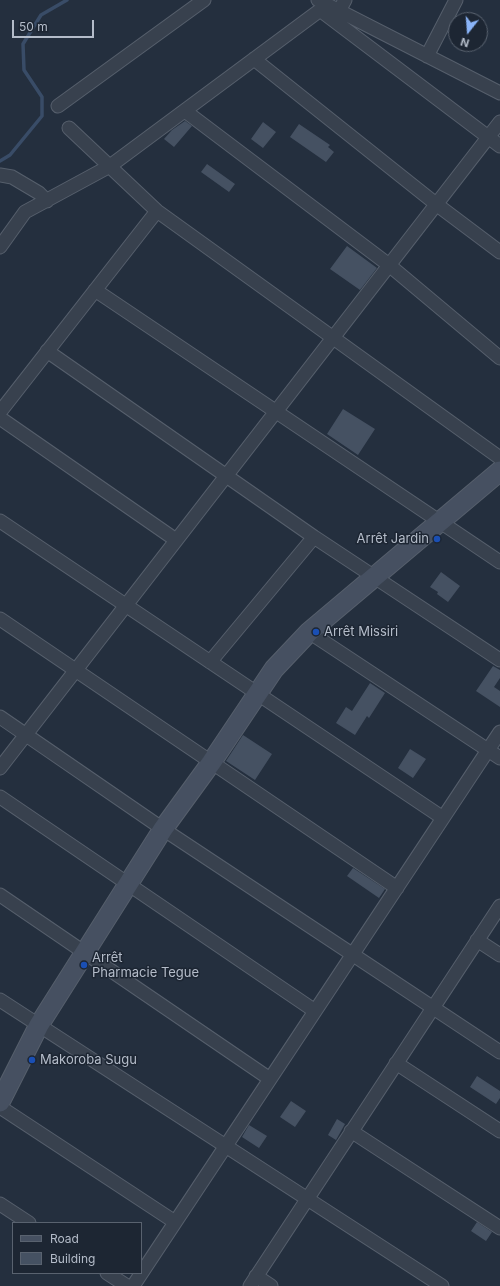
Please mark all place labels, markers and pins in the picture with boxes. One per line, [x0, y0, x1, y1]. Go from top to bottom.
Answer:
place label: Arrêt Jardin [357, 531, 429, 547]
marker: Arrêt Jardin [432, 534, 442, 544]
place label: Arrêt Missiri [324, 624, 398, 640]
marker: Arrêt Missiri [311, 627, 321, 637]
place label: Arrêt Pharmacie Tegue [92, 950, 199, 981]
marker: Arrêt Pharmacie Tegue [79, 960, 89, 970]
place label: Makoroba Sugu [40, 1052, 137, 1068]
marker: Makoroba Sugu [27, 1055, 37, 1065]

